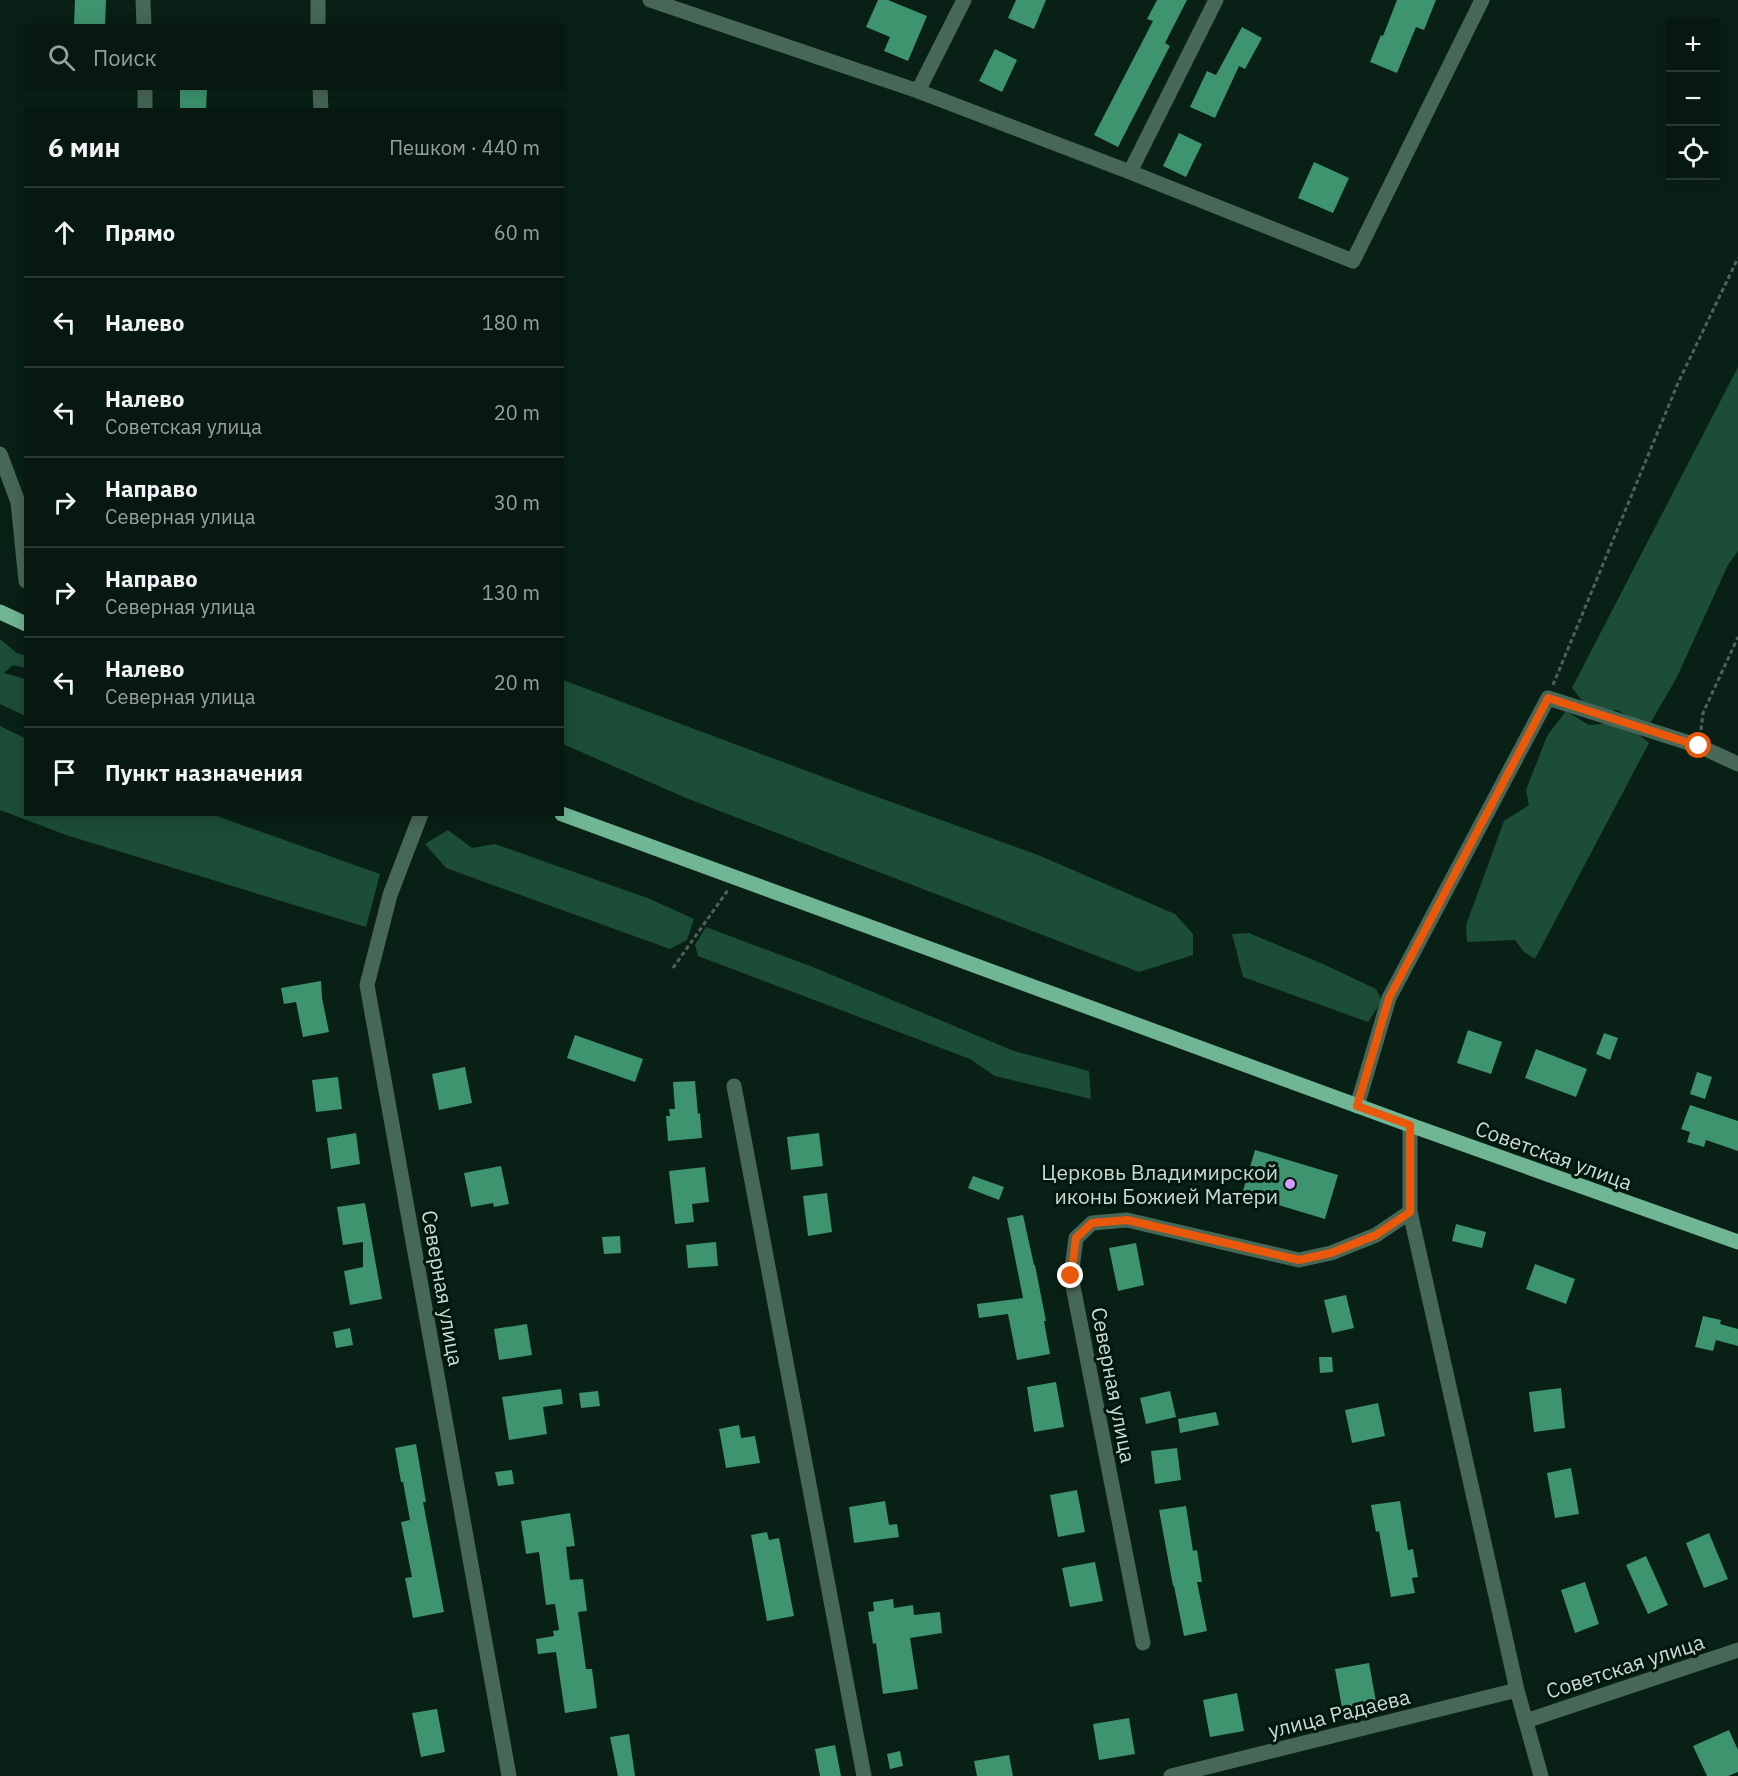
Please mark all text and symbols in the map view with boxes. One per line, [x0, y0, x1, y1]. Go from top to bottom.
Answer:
map controls [1666, 18, 1720, 180]
button: + [1666, 18, 1720, 72]
search box [24, 24, 564, 90]
icon: search [45, 41, 78, 74]
text: Поиск [93, 43, 157, 72]
button: − [1666, 72, 1720, 126]
button: locate [1666, 126, 1720, 180]
text: 6 мин [48, 130, 120, 164]
text: Пешком · 440 m [389, 134, 540, 161]
icon: ahead [48, 216, 81, 249]
text: Прямо [105, 218, 175, 247]
text: 60 m [494, 219, 540, 246]
icon: left [48, 306, 81, 339]
text: Налево [105, 308, 184, 337]
text: 180 m [482, 309, 540, 336]
text: Налево [105, 384, 184, 413]
icon: left [48, 396, 81, 429]
text: 20 m [494, 399, 540, 426]
text: Советская улица [105, 413, 262, 440]
text: Направо [105, 474, 198, 503]
icon: right [48, 486, 81, 519]
text: 30 m [494, 489, 540, 516]
text: Северная улица [105, 503, 255, 530]
text: Направо [105, 564, 198, 593]
icon: right [48, 576, 81, 609]
text: 130 m [482, 579, 540, 606]
text: Северная улица [105, 593, 255, 620]
text: Налево [105, 654, 184, 683]
icon: left [48, 666, 81, 699]
text: 20 m [494, 669, 540, 696]
text: Северная улица [105, 683, 255, 710]
route start [1685, 732, 1711, 758]
icon: arrive [48, 756, 81, 789]
text: Пункт назначения [105, 758, 303, 787]
street label: Советская улица [1472, 1114, 1636, 1196]
place label: Церковь Владимирской иконы Божией Матери [1041, 1158, 1278, 1210]
marker: Церковь Владимирской иконы Божией Матери [1283, 1177, 1297, 1191]
street label: Северная улица [416, 1208, 470, 1368]
route end [1057, 1262, 1083, 1288]
street label: Северная улица [1085, 1305, 1143, 1465]
street label: Советская улица [1542, 1627, 1708, 1705]
street label: улица Радаева [1265, 1682, 1413, 1744]

